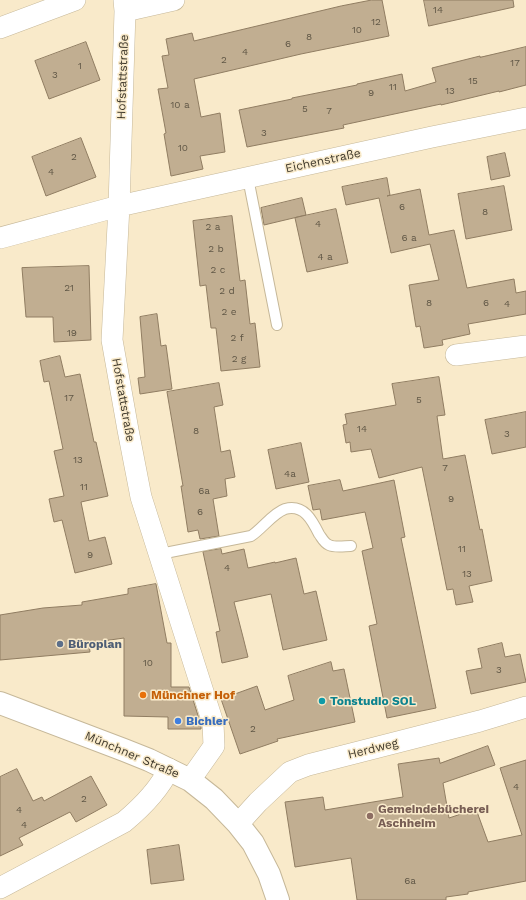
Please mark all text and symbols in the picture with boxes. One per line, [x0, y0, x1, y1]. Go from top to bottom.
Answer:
house number: 14 [433, 4, 443, 16]
house number: 12 [371, 16, 381, 28]
house number: 10 [352, 24, 362, 36]
house number: 8 [306, 31, 312, 43]
street label: Hofstattstraße [114, 34, 132, 120]
house number: 6 [285, 38, 291, 50]
house number: 4 [242, 46, 248, 58]
house number: 2 [221, 54, 227, 66]
house number: 17 [510, 57, 520, 69]
house number: 1 [78, 60, 82, 72]
house number: 3 [52, 69, 58, 81]
house number: 15 [468, 75, 478, 87]
house number: 11 [389, 81, 397, 93]
house number: 13 [445, 85, 455, 97]
house number: 9 [368, 87, 374, 99]
house number: 10 a [170, 99, 190, 111]
house number: 5 [302, 103, 308, 115]
house number: 7 [326, 105, 332, 117]
house number: 3 [261, 127, 267, 139]
house number: 10 [178, 142, 188, 154]
street label: Eichenstraße [284, 146, 362, 176]
house number: 2 [71, 151, 77, 163]
house number: 4 [48, 166, 54, 178]
house number: 6 [399, 201, 405, 213]
house number: 8 [482, 206, 488, 218]
house number: 4 [315, 218, 321, 230]
house number: 2 a [206, 221, 220, 233]
house number: 6 a [401, 232, 417, 244]
house number: 2 b [208, 243, 224, 255]
house number: 4 a [317, 251, 333, 263]
house number: 2 c [211, 264, 225, 276]
house number: 21 [64, 282, 74, 294]
house number: 2 d [219, 285, 235, 297]
house number: 8 [426, 297, 432, 309]
house number: 6 [483, 297, 489, 309]
house number: 4 [504, 298, 510, 310]
house number: 2 e [221, 306, 237, 318]
house number: 19 [67, 327, 77, 339]
house number: 2 f [230, 332, 244, 344]
house number: 2 g [232, 353, 246, 365]
street label: Hofstattstraße [109, 357, 137, 443]
house number: 17 [64, 392, 74, 404]
house number: 5 [416, 394, 422, 406]
house number: 14 [357, 423, 367, 435]
house number: 8 [193, 425, 199, 437]
house number: 3 [504, 428, 510, 440]
house number: 13 [73, 454, 83, 466]
house number: 7 [442, 462, 448, 474]
house number: 4a [284, 468, 296, 480]
house number: 11 [80, 481, 88, 493]
house number: 6a [198, 485, 210, 497]
house number: 9 [448, 493, 454, 505]
house number: 6 [197, 506, 203, 518]
house number: 11 [458, 543, 466, 555]
house number: 9 [87, 549, 93, 561]
house number: 4 [224, 562, 230, 574]
house number: 13 [462, 568, 472, 580]
place label: Büroplan [68, 637, 122, 651]
marker: Büroplan [55, 639, 65, 649]
house number: 10 [143, 657, 153, 669]
house number: 3 [496, 664, 502, 676]
place label: Münchner Hof [151, 688, 235, 702]
marker: Münchner Hof [138, 690, 148, 700]
place label: Tonstudio SOL [330, 694, 416, 708]
marker: Tonstudio SOL [317, 696, 327, 706]
place label: Bichler [186, 714, 228, 728]
marker: Bichler [173, 716, 183, 726]
house number: 2 [250, 723, 256, 735]
street label: Münchner Straße [83, 729, 181, 781]
street label: Herdweg [347, 736, 399, 762]
house number: 4 [513, 781, 519, 793]
house number: 2 [81, 793, 87, 805]
place label: Gemeindebücherei Aschheim [378, 802, 489, 830]
house number: 4 [16, 804, 22, 816]
marker: Gemeindebücherei Aschheim [365, 811, 375, 821]
house number: 4 [21, 819, 27, 831]
house number: 6a [404, 875, 416, 887]

